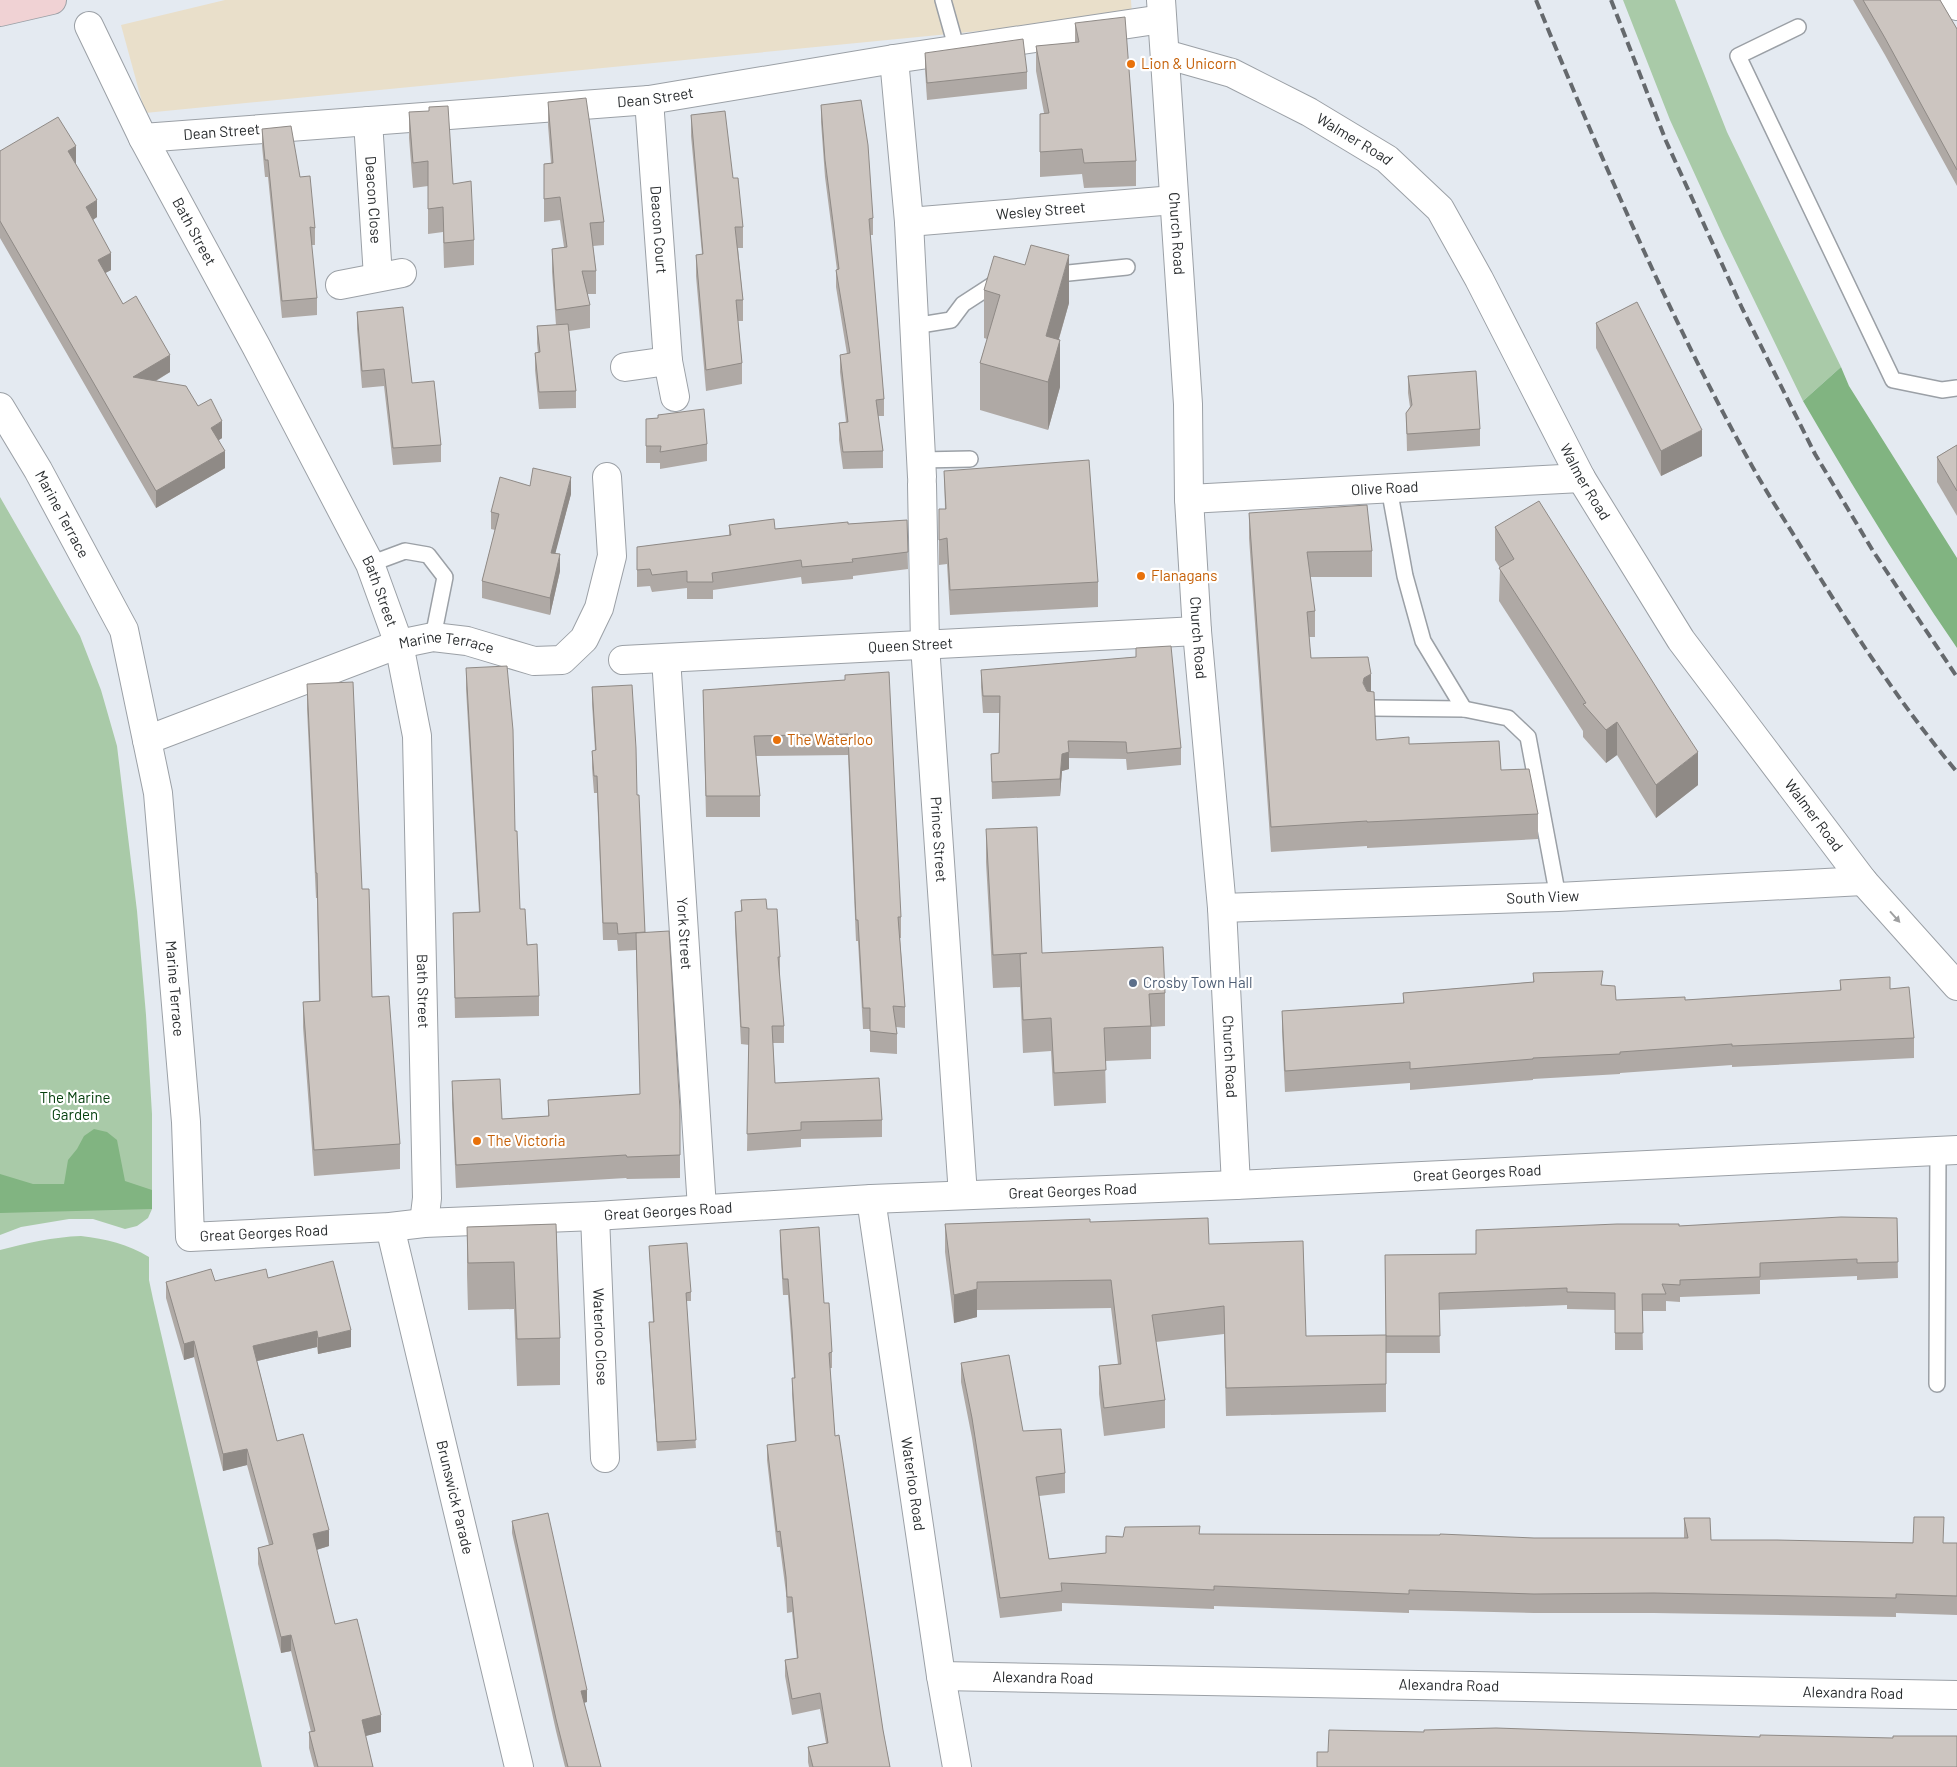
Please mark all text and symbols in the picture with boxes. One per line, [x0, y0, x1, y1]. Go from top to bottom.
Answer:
place label: Lion & Unicorn [1141, 54, 1237, 72]
marker: Lion & Unicorn [1125, 58, 1137, 70]
street label: Dean Street [616, 83, 695, 110]
street label: Walmer Road [1314, 109, 1397, 168]
street label: Dean Street [183, 119, 261, 143]
street label: Deacon Close [362, 155, 386, 244]
street label: Deacon Court [647, 185, 672, 274]
street label: Church Road [1166, 192, 1189, 275]
street label: Bath Street [169, 194, 220, 268]
street label: Wesley Street [995, 197, 1086, 223]
street label: Walmer Road [1557, 440, 1615, 523]
street label: Marine Terrace [32, 467, 94, 561]
street label: Olive Road [1350, 477, 1419, 498]
street label: Bath Street [359, 552, 402, 629]
place label: Flanagans [1151, 566, 1217, 584]
marker: Flanagans [1135, 570, 1147, 582]
street label: Church Road [1187, 596, 1211, 680]
street label: Marine Terrace [397, 627, 496, 657]
street label: Queen Street [868, 633, 953, 656]
place label: The Waterloo [787, 730, 873, 748]
marker: The Waterloo [771, 734, 783, 746]
street label: Walmer Road [1781, 775, 1847, 855]
street label: Prince Street [927, 796, 951, 883]
street label: South View [1506, 886, 1580, 907]
street label: York Street [674, 896, 696, 970]
one-way arrow [1890, 911, 1901, 924]
street label: Marine Terrace [163, 940, 189, 1037]
street label: Bath Street [414, 954, 433, 1028]
place label: Crosby Town Hall [1143, 973, 1253, 991]
marker: Crosby Town Hall [1127, 977, 1139, 989]
street label: Church Road [1219, 1015, 1242, 1098]
park label: The Marine Garden [39, 1088, 111, 1123]
place label: The Victoria [487, 1131, 565, 1149]
marker: The Victoria [471, 1135, 483, 1147]
street label: Great Georges Road [1413, 1160, 1542, 1184]
street label: Great Georges Road [1008, 1179, 1137, 1202]
street label: Great Georges Road [603, 1198, 733, 1223]
street label: Great Georges Road [199, 1220, 329, 1245]
street label: Waterloo Close [590, 1288, 612, 1386]
street label: Waterloo Road [898, 1436, 930, 1532]
street label: Brunswick Parade [433, 1438, 478, 1556]
street label: Alexandra Road [992, 1667, 1094, 1687]
street label: Alexandra Road [1398, 1675, 1499, 1694]
street label: Alexandra Road [1802, 1682, 1903, 1702]

